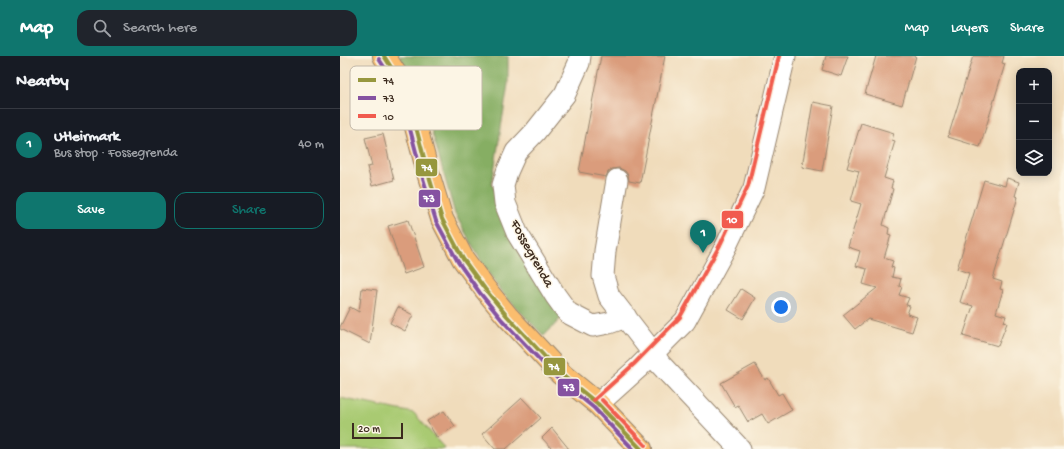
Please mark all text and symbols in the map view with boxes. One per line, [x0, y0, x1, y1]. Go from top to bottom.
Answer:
search box [77, 10, 357, 46]
text: Map [20, 17, 53, 40]
icon: search [91, 17, 113, 39]
text: Search here [123, 19, 197, 37]
text: Map [905, 20, 929, 37]
text: Layers [951, 20, 988, 37]
text: Share [1010, 20, 1044, 37]
legend [350, 66, 482, 130]
map controls [1016, 68, 1052, 176]
button: + [1016, 68, 1052, 104]
text: Nearby [16, 72, 69, 92]
text: 74 [382, 76, 395, 88]
text: 73 [382, 94, 395, 106]
button: − [1016, 104, 1052, 140]
text: 10 [382, 112, 394, 124]
text: Utleirmark [54, 128, 119, 146]
text: 1 [26, 137, 32, 152]
text: 40 m [298, 137, 324, 152]
button: layers [1016, 140, 1052, 176]
text: Bus stop · Fossegrenda [54, 146, 178, 161]
line badge: 74 [415, 158, 438, 177]
text: 74 [421, 163, 433, 175]
line badge: 73 [418, 189, 441, 208]
button: Save [16, 192, 166, 229]
button: Share [174, 192, 324, 229]
text: 73 [422, 194, 435, 206]
line badge: 10 [721, 210, 744, 229]
text: 10 [726, 215, 738, 227]
street label: Fossegrenda [505, 216, 557, 292]
pin: 1 [690, 220, 716, 253]
your location [771, 297, 791, 317]
line badge: 74 [543, 357, 566, 376]
text: 74 [548, 362, 560, 374]
line badge: 73 [557, 378, 580, 397]
text: 73 [562, 383, 575, 395]
scale bar [352, 421, 403, 440]
text: 20 m [358, 424, 380, 436]

